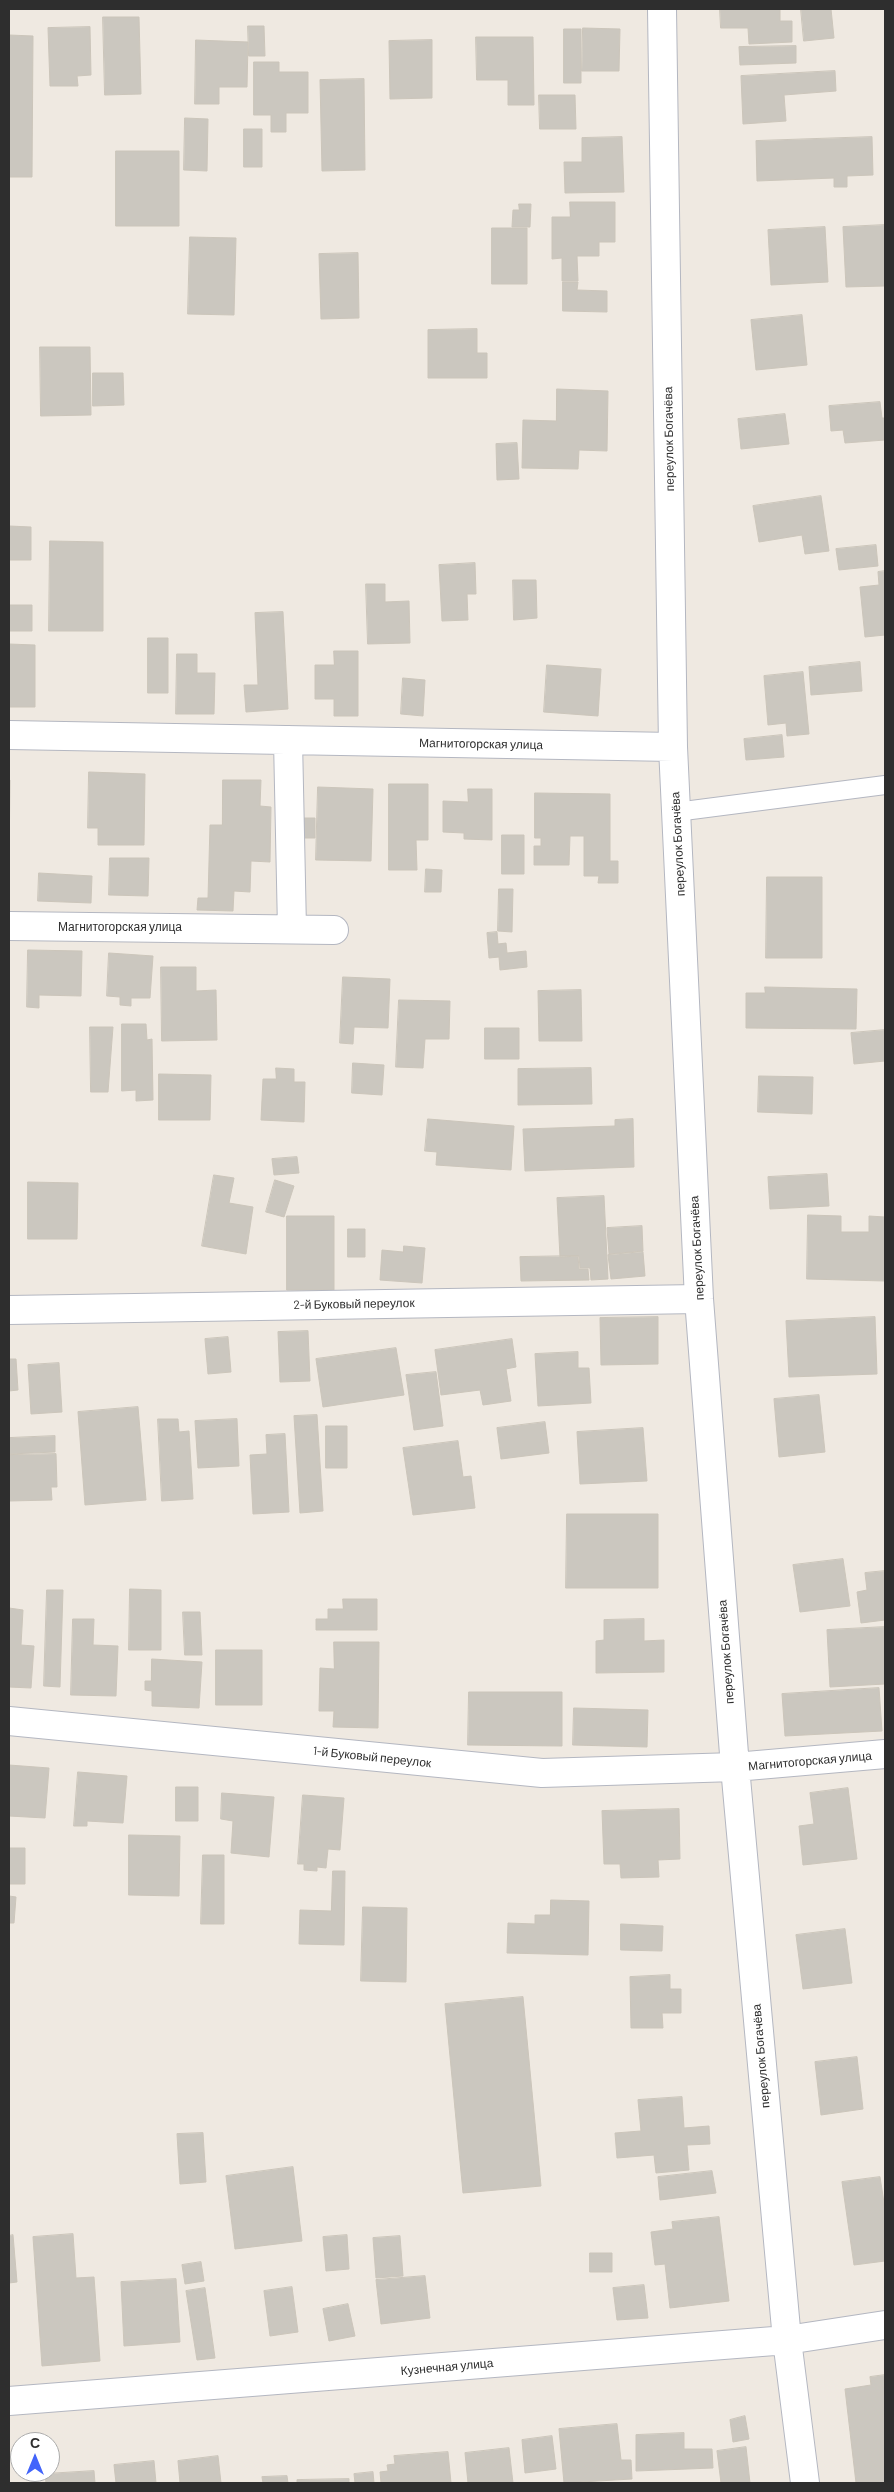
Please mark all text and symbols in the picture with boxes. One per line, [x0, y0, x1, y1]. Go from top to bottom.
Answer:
street label: переулок Богачёва [661, 387, 677, 491]
street label: Магнитогорская улица [419, 736, 543, 752]
street label: переулок Богачёва [668, 791, 688, 897]
street label: Магнитогорская улица [58, 920, 182, 934]
street label: переулок Богачёва [687, 1195, 707, 1301]
street label: 2-й Буковый переулок [293, 1296, 415, 1312]
street label: переулок Богачёва [715, 1599, 737, 1705]
street label: 1-й Буковый переулок [312, 1744, 432, 1770]
street label: Магнитогорская улица [748, 1748, 872, 1774]
street label: переулок Богачёва [749, 2003, 773, 2109]
street label: Кузнечная улица [400, 2356, 494, 2378]
north arrow [10, 2432, 60, 2482]
text: С [30, 2434, 40, 2451]

